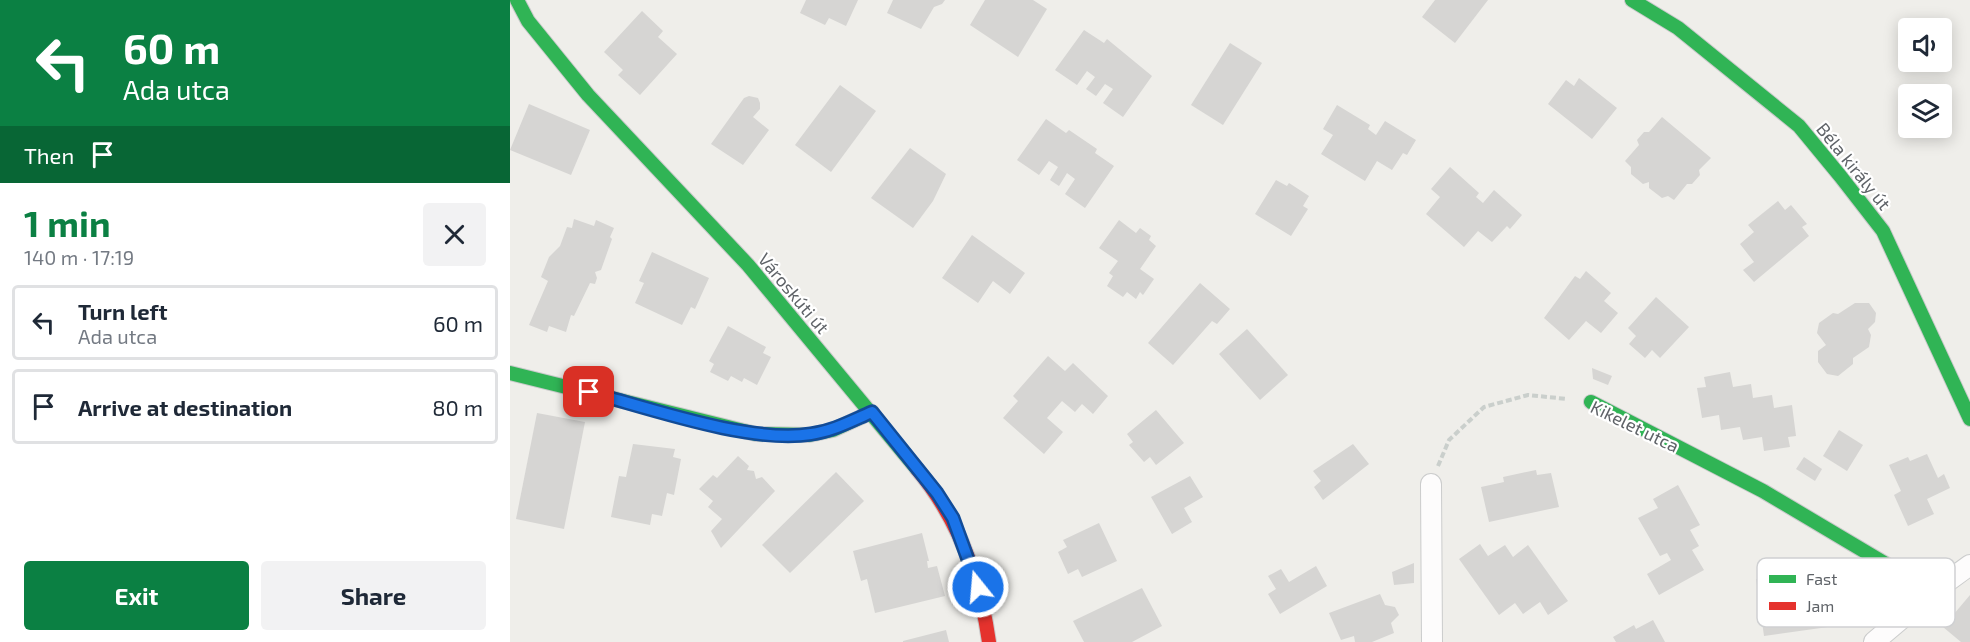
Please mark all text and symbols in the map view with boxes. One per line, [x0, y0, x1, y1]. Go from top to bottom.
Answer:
map controls [1898, 18, 1952, 138]
button: sound [1898, 18, 1952, 72]
text: 60 m [123, 22, 220, 72]
icon: left [24, 24, 102, 102]
text: Ada utca [123, 73, 230, 105]
button: layers [1898, 84, 1952, 138]
street label: Béla király út [1812, 118, 1896, 214]
icon: arrive [86, 138, 119, 171]
text: Then [24, 142, 74, 168]
text: 1 min [24, 201, 111, 244]
button: close [423, 203, 486, 266]
text: 140 m · 17:19 [24, 245, 134, 269]
street label: Városkúti út [754, 248, 834, 338]
text: Turn left [78, 298, 167, 324]
icon: left [27, 306, 60, 339]
text: 60 m [433, 310, 483, 336]
text: Ada utca [78, 324, 157, 348]
pin [563, 366, 614, 417]
icon: arrive [572, 375, 605, 408]
icon: arrive [27, 390, 60, 423]
text: Arrive at destination [78, 394, 292, 420]
text: 80 m [432, 394, 483, 420]
street label: Kikelet utca [1587, 395, 1683, 457]
position arrow [946, 555, 1010, 619]
legend [1757, 558, 1955, 627]
button: Exit [24, 561, 249, 630]
button: Share [261, 561, 486, 630]
text: Fast [1806, 569, 1837, 588]
text: Jam [1806, 596, 1834, 615]

